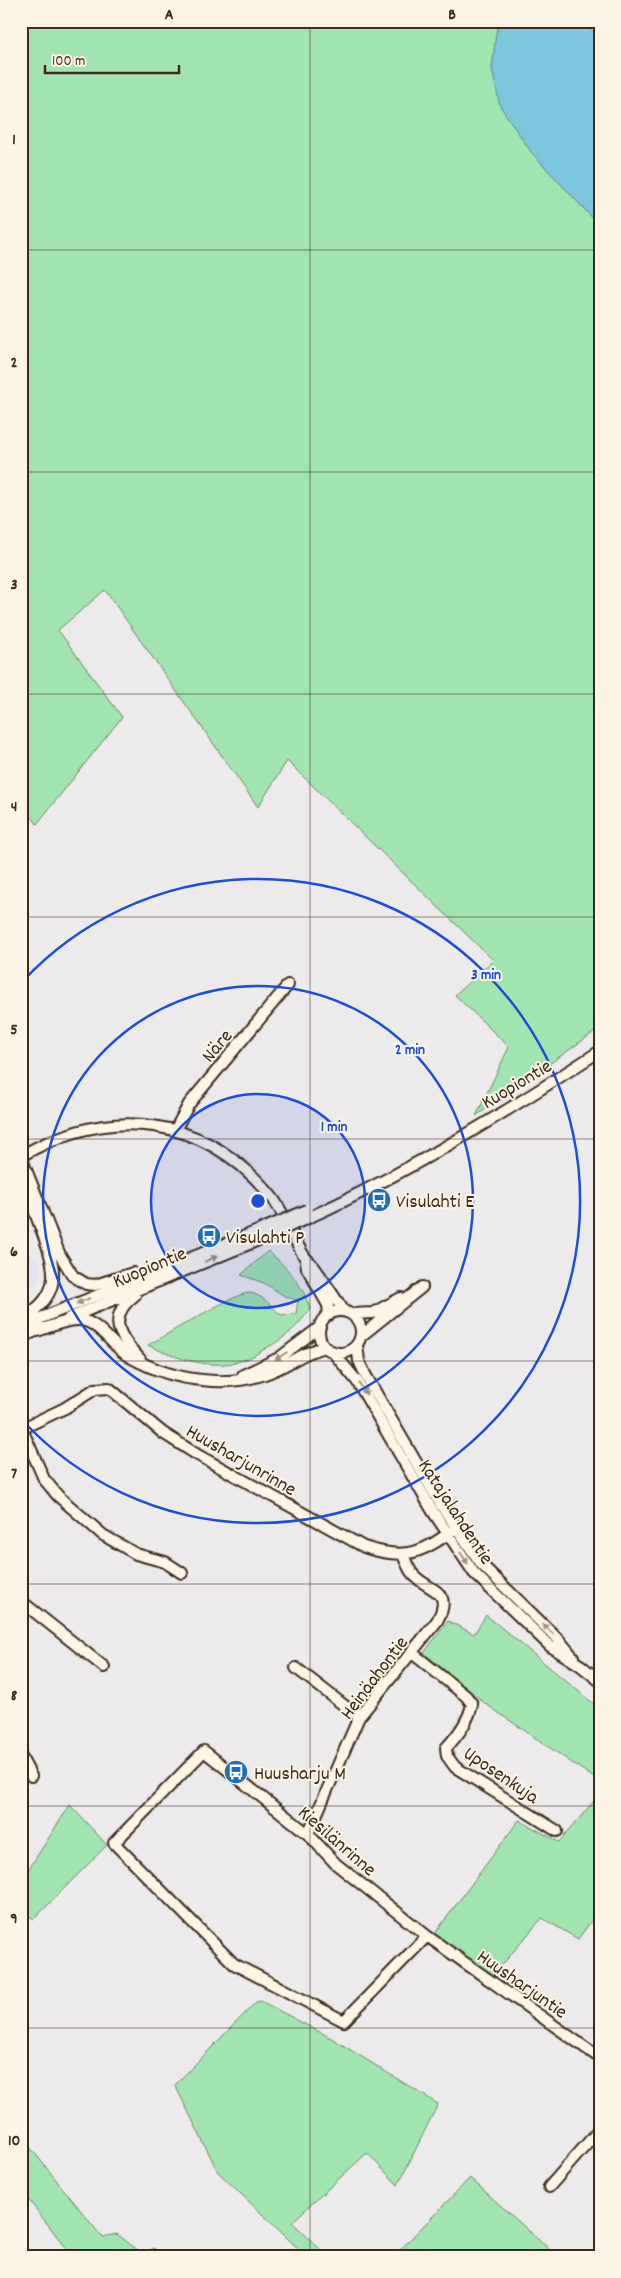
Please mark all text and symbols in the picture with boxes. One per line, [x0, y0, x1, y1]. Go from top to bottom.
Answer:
text: A [165, 4, 174, 27]
text: B [448, 4, 456, 27]
scale bar [45, 42, 179, 74]
text: 100 m [52, 51, 85, 73]
text: 1 [12, 129, 16, 152]
text: 2 [11, 352, 18, 375]
text: 3 [10, 574, 18, 597]
text: 4 [11, 796, 17, 819]
text: 3 min [471, 965, 501, 987]
text: 5 [10, 1019, 18, 1042]
street label: Näre [196, 1024, 241, 1070]
text: 2 min [395, 1040, 425, 1062]
street label: Kuopiontie [477, 1053, 558, 1118]
text: 1 min [321, 1117, 347, 1139]
bus stop icon: Visulahti E [366, 1187, 392, 1213]
place label: Visulahti E [396, 1189, 474, 1217]
centre of rings [249, 1192, 267, 1210]
bus stop icon: Visulahti P [196, 1223, 222, 1249]
place label: Visulahti P [226, 1225, 304, 1253]
text: 6 [10, 1241, 18, 1264]
street label: Kuopiontie [109, 1241, 192, 1297]
one-way arrow [204, 1255, 218, 1263]
one-way arrow [76, 1297, 90, 1305]
one-way arrow [275, 1352, 288, 1361]
one-way arrow [358, 1382, 367, 1396]
street label: Huusharjunrinne [180, 1419, 301, 1505]
street label: Katajalahdentie [410, 1454, 499, 1571]
text: 7 [11, 1463, 17, 1486]
one-way arrow [459, 1552, 469, 1565]
one-way arrow [542, 1623, 554, 1635]
street label: Heinäahontie [335, 1631, 416, 1727]
text: 8 [11, 1685, 18, 1708]
street label: Uposenkuja [457, 1741, 544, 1812]
bus stop icon: Huusharju M [223, 1759, 249, 1785]
place label: Huusharju M [254, 1761, 346, 1789]
street label: Kiesilänrinne [291, 1800, 382, 1884]
text: 9 [10, 1908, 18, 1931]
street label: Huusharjuntie [470, 1944, 572, 2027]
text: 10 [8, 2130, 20, 2153]

